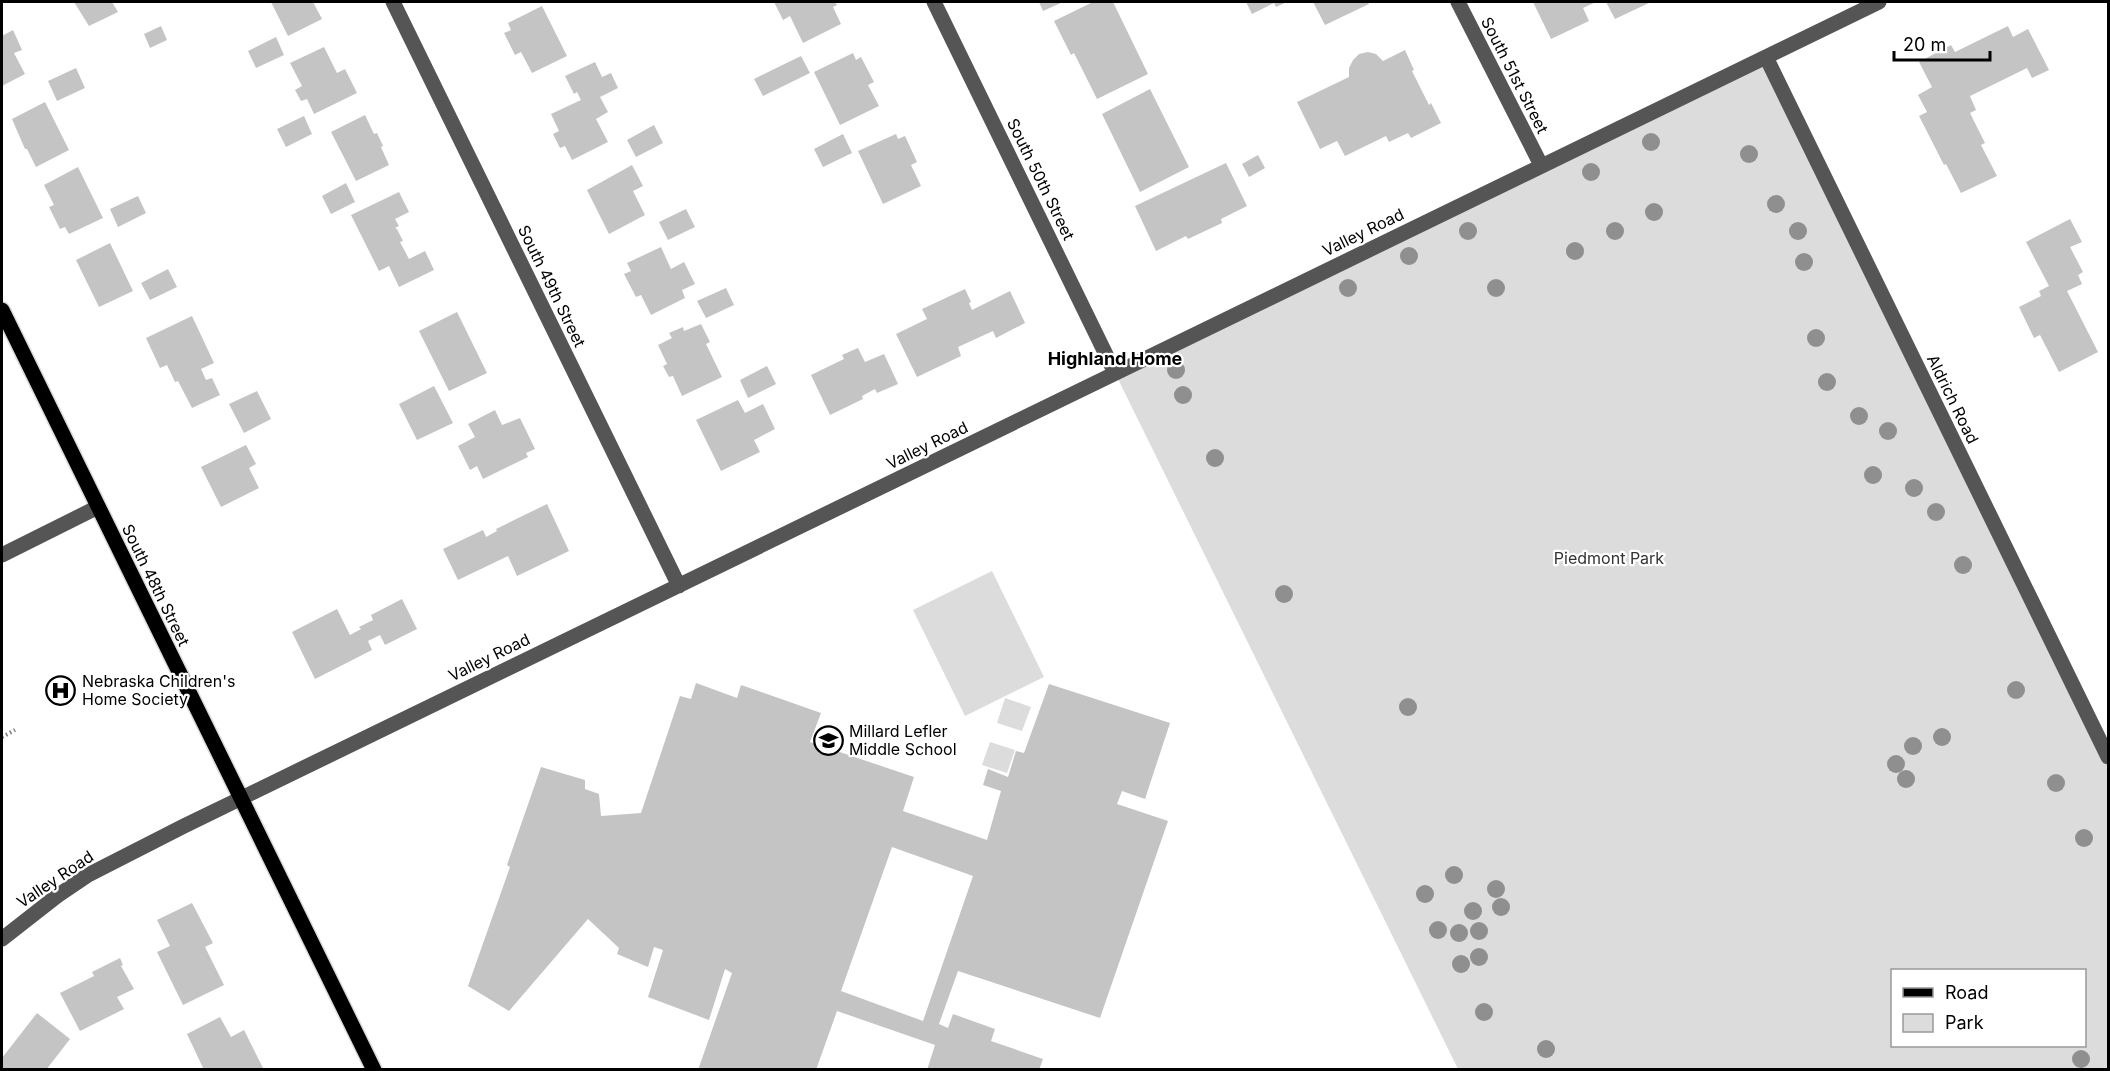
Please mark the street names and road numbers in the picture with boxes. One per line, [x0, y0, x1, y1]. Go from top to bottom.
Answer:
street label: South 51st Street [1477, 13, 1553, 137]
street label: South 50th Street [1003, 115, 1079, 243]
street label: Valley Road [1319, 204, 1407, 260]
street label: South 49th Street [514, 222, 590, 350]
street label: Aldrich Road [1923, 351, 1983, 447]
street label: Valley Road [883, 417, 971, 473]
street label: South 48th Street [118, 521, 194, 649]
street label: Valley Road [445, 629, 533, 685]
street label: Valley Road [13, 846, 97, 912]

